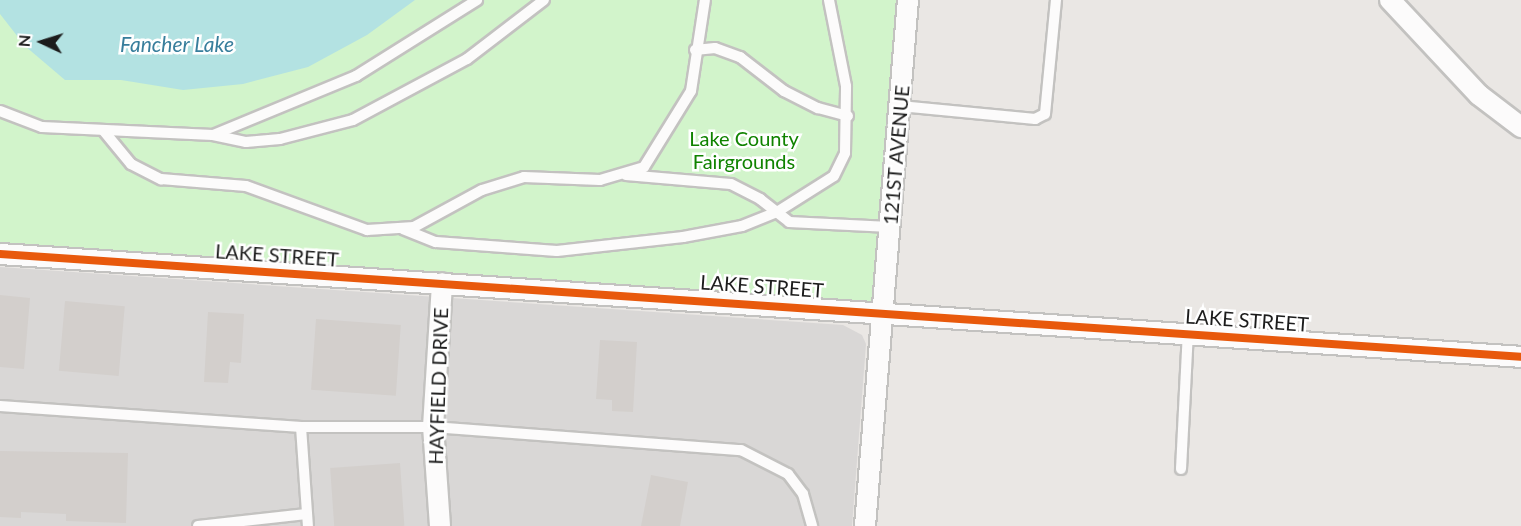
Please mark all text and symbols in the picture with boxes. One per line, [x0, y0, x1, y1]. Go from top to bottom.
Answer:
north arrow [12, 12, 72, 72]
water label: Fancher Lake [120, 31, 234, 57]
text: N [14, 34, 33, 48]
street label: 121ST AVENUE [878, 83, 914, 227]
park label: Lake County Fairgrounds [689, 127, 799, 174]
street label: LAKE STREET [214, 239, 340, 271]
street label: LAKE STREET [699, 270, 825, 302]
street label: LAKE STREET [1184, 304, 1310, 336]
street label: HAYFIELD DRIVE [423, 307, 453, 465]

